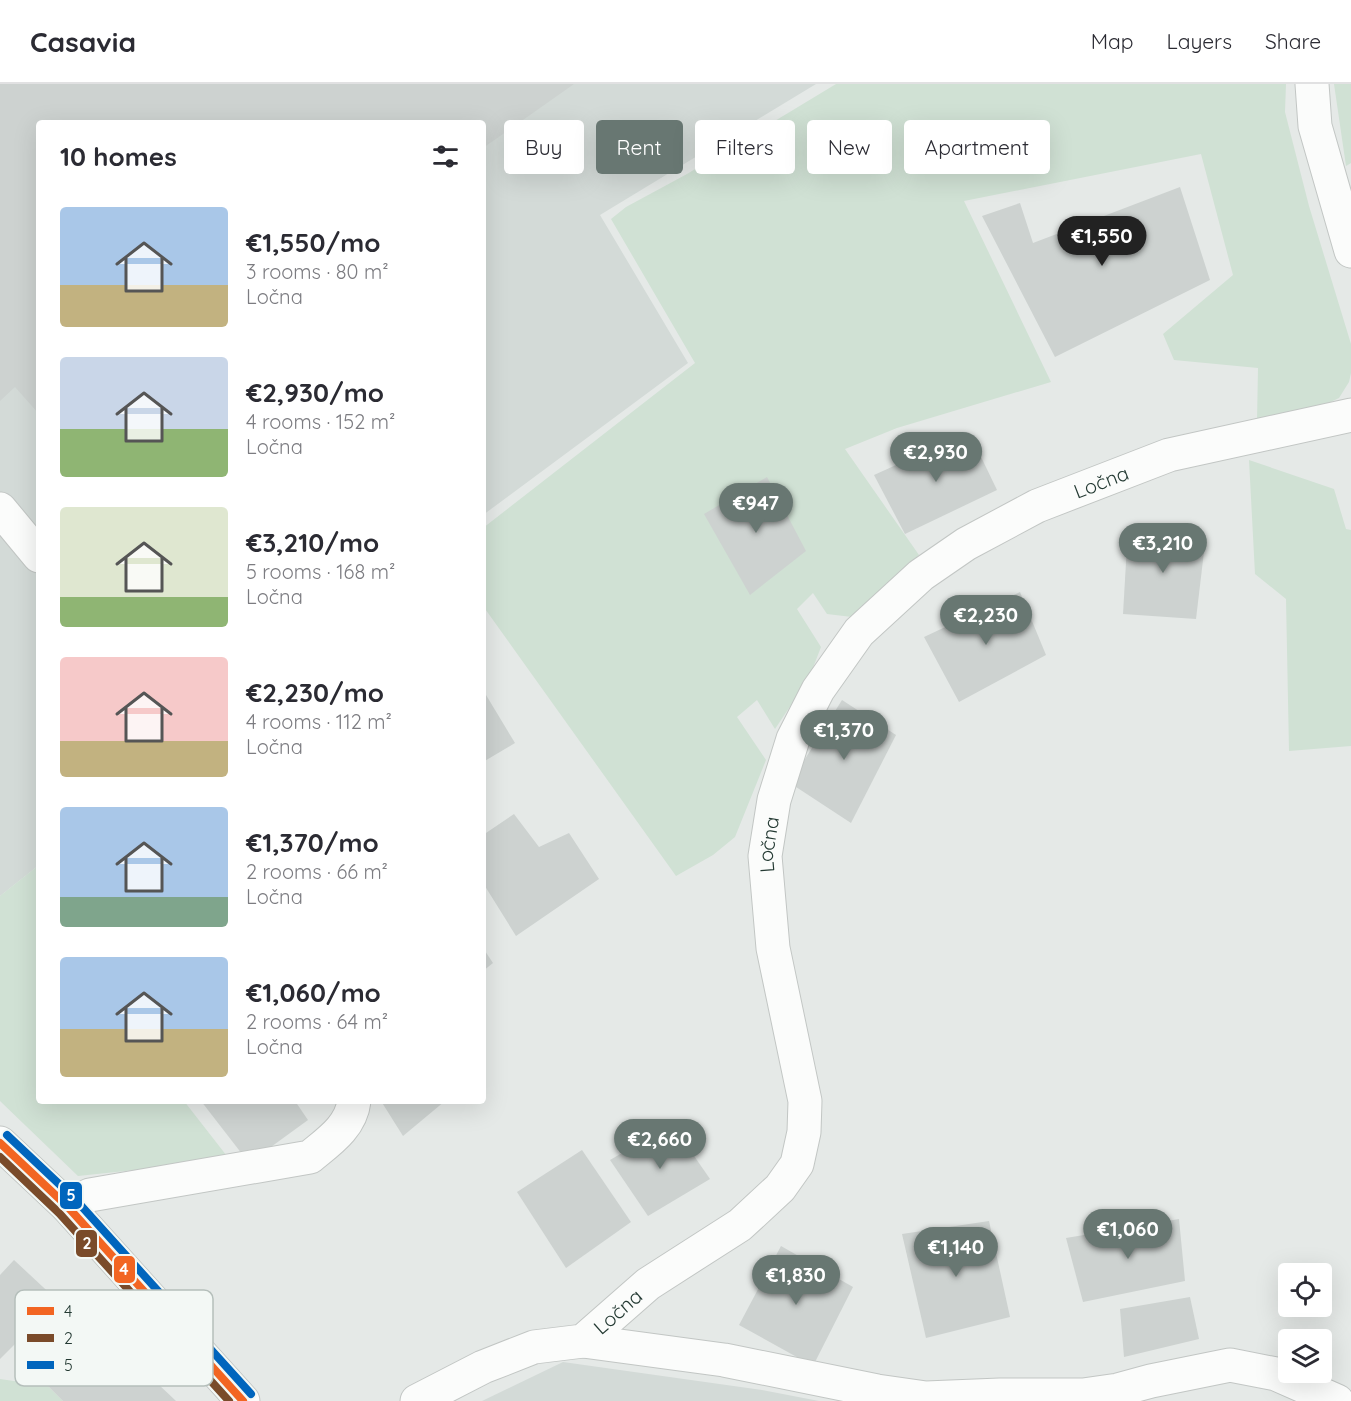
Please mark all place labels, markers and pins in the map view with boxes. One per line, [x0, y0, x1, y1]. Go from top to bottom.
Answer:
pin: €1,550 [1053, 216, 1151, 267]
pin: €2,930 [887, 432, 985, 483]
pin: €947 [720, 483, 792, 534]
pin: €3,210 [1114, 523, 1212, 574]
pin: €2,230 [937, 595, 1035, 646]
pin: €1,370 [795, 710, 893, 761]
pin: €2,660 [611, 1119, 709, 1170]
pin: €1,060 [1079, 1209, 1177, 1260]
pin: €1,140 [907, 1227, 1005, 1278]
pin: €1,830 [747, 1255, 845, 1306]

